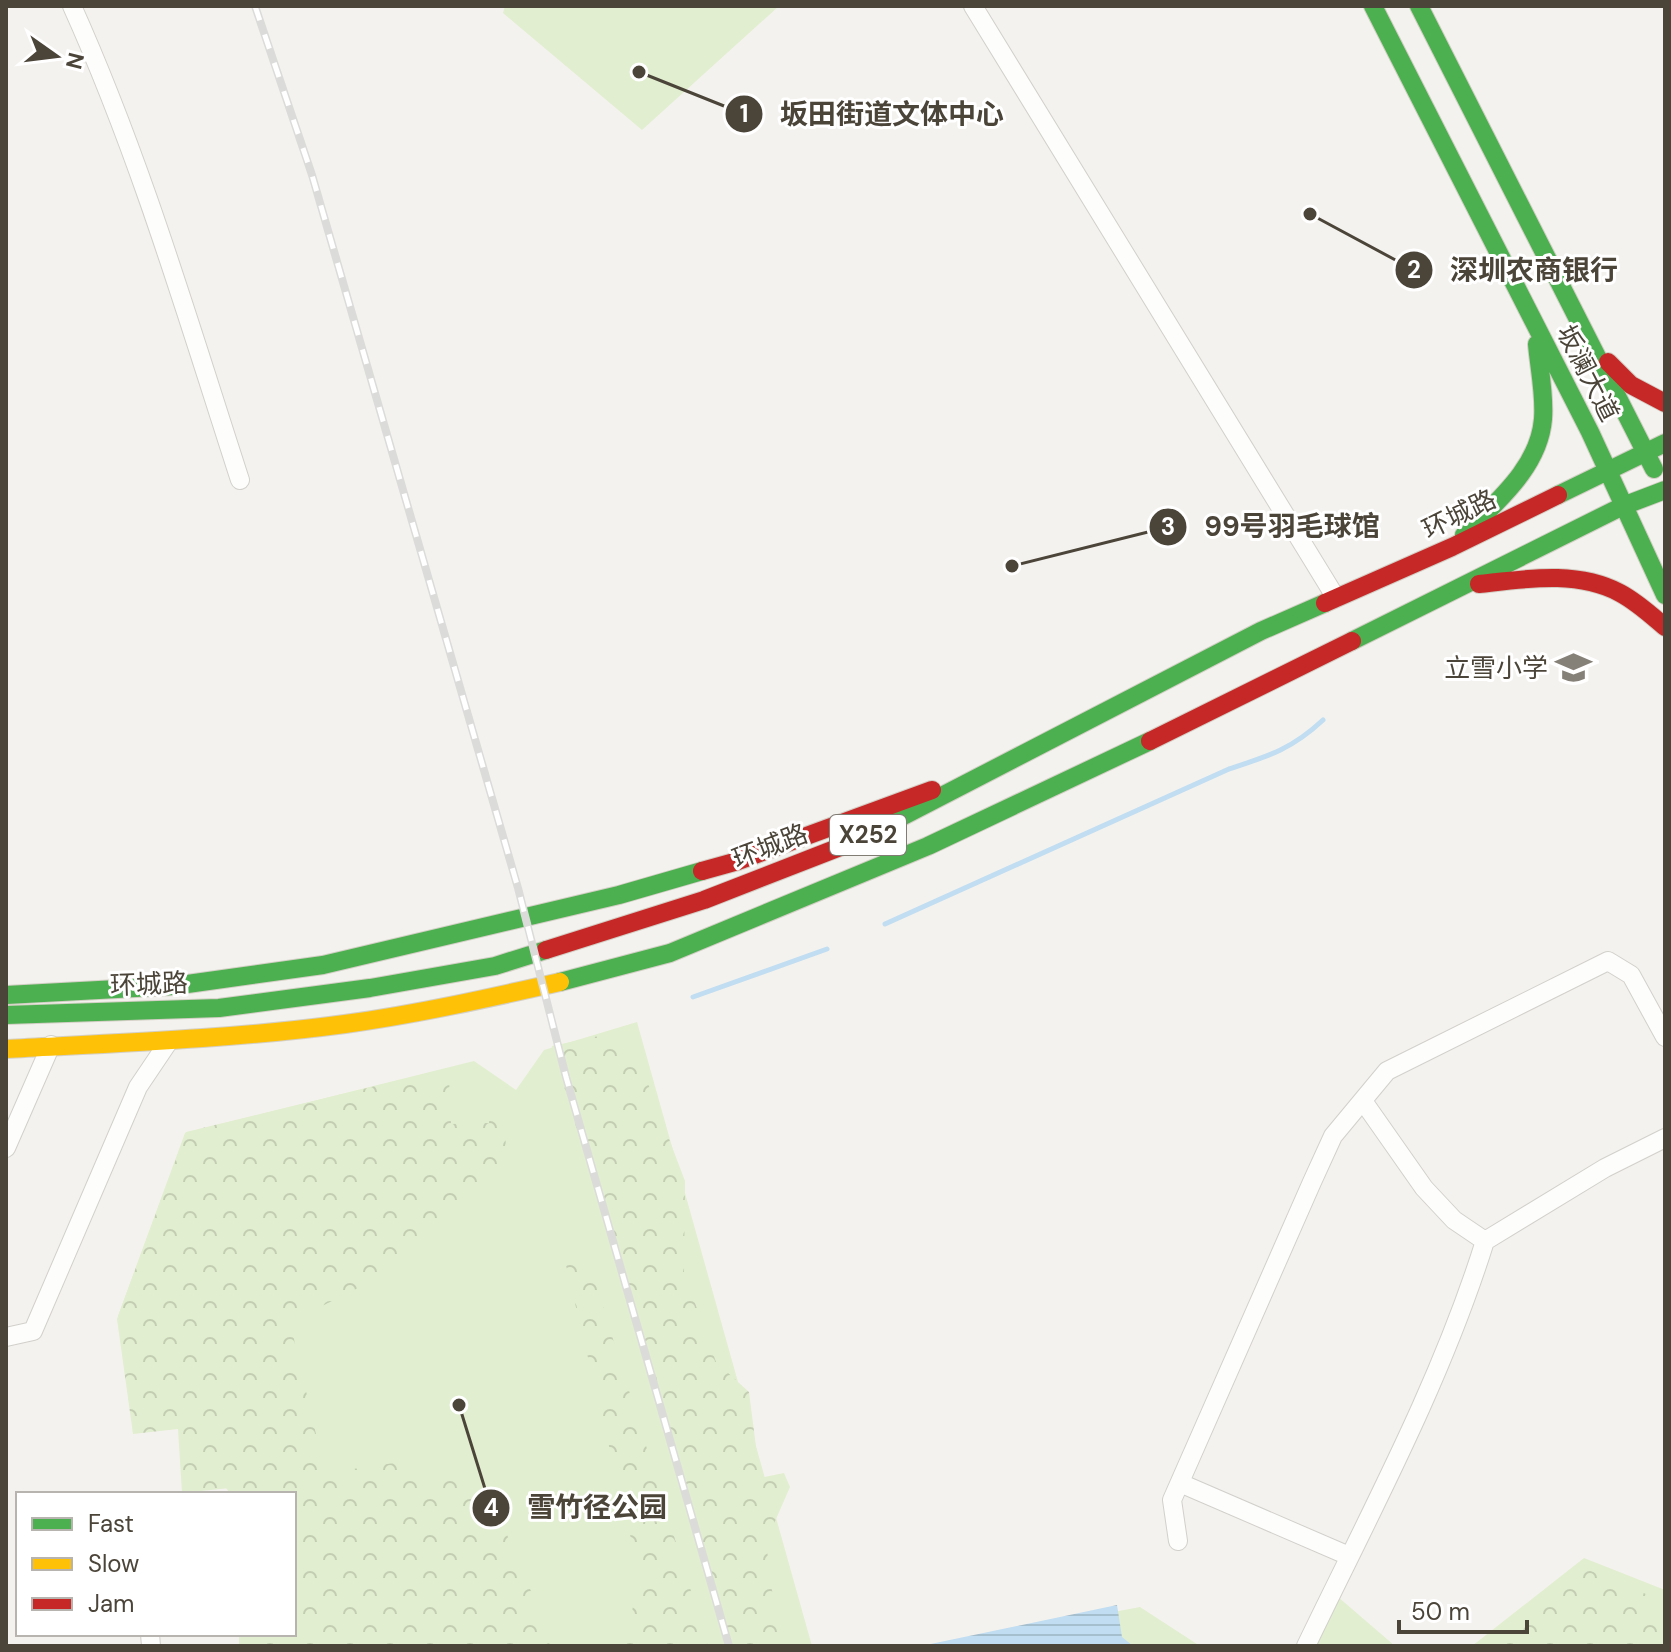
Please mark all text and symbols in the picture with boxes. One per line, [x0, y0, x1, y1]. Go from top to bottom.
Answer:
north arrow [16, 16, 96, 96]
text: N [59, 49, 91, 72]
callout: 坂田街道文体中心 [724, 88, 1020, 140]
text: 坂田街道文体中心 [780, 96, 1004, 133]
text: 1 [740, 98, 748, 129]
callout: 深圳农商银行 [1394, 244, 1634, 296]
text: 深圳农商银行 [1450, 252, 1618, 289]
text: 2 [1407, 254, 1421, 285]
street label: 坂澜大道 [1549, 319, 1627, 427]
street label: 环城路 [1416, 482, 1502, 546]
callout: 99号羽毛球馆 [1148, 501, 1396, 553]
text: 99号羽毛球馆 [1204, 508, 1380, 545]
text: 3 [1161, 511, 1175, 542]
school or university icon: 立雪小学 [1555, 649, 1593, 687]
place label: 立雪小学 [1444, 651, 1548, 685]
road number: X252 [830, 815, 906, 855]
street label: 环城路 [727, 816, 813, 876]
street label: 环城路 [109, 966, 189, 1002]
callout: 雪竹径公园 [471, 1482, 683, 1534]
text: 雪竹径公园 [527, 1489, 667, 1526]
legend [16, 1492, 296, 1636]
text: 4 [483, 1492, 499, 1523]
text: Fast [88, 1508, 134, 1539]
text: Slow [88, 1548, 139, 1579]
scale bar [1399, 1584, 1527, 1634]
text: Jam [88, 1588, 134, 1619]
text: 50 m [1411, 1596, 1470, 1627]

